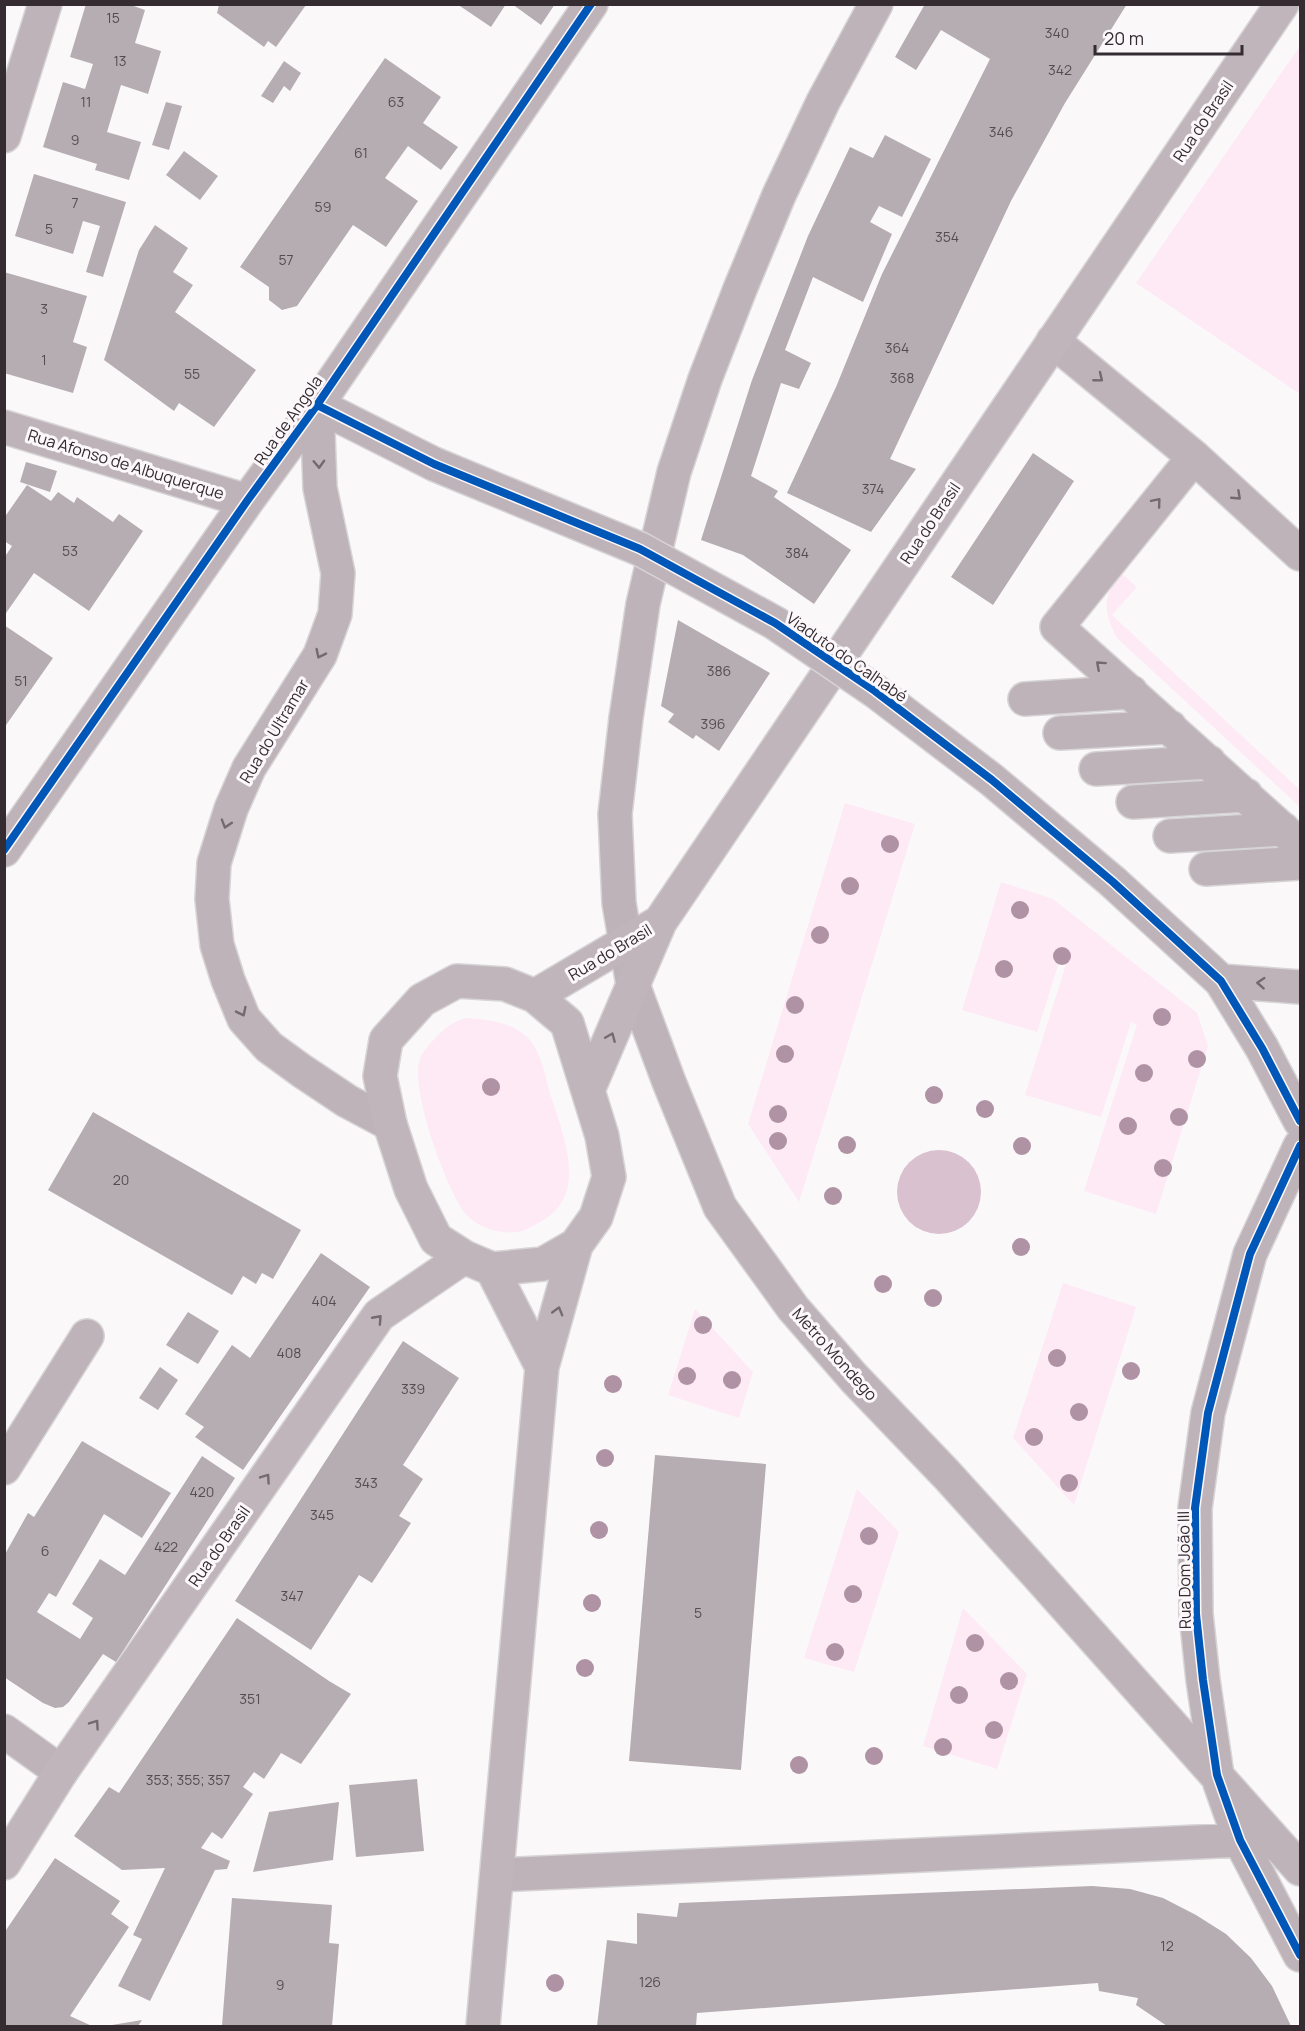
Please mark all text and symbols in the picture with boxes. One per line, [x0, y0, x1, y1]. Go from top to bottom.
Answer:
house number: 15 [106, 8, 120, 27]
scale bar [1095, 18, 1242, 56]
house number: 340 [1045, 23, 1069, 42]
text: 20 m [1104, 26, 1144, 50]
house number: 13 [113, 51, 127, 70]
house number: 342 [1048, 60, 1072, 79]
street label: Rua do Brasil [1168, 76, 1238, 166]
house number: 11 [81, 92, 91, 111]
house number: 63 [388, 92, 404, 111]
house number: 346 [989, 122, 1013, 141]
house number: 9 [71, 130, 79, 149]
house number: 61 [354, 143, 368, 162]
house number: 7 [71, 193, 79, 212]
house number: 59 [315, 197, 331, 216]
house number: 5 [45, 219, 53, 238]
house number: 354 [935, 227, 959, 246]
house number: 57 [278, 250, 294, 269]
house number: 3 [40, 299, 48, 318]
house number: 364 [885, 338, 909, 357]
house number: 1 [41, 350, 47, 369]
house number: 55 [184, 364, 200, 383]
house number: 368 [890, 368, 914, 387]
street label: Rua de Angola [249, 371, 327, 469]
one-way arrow [1092, 371, 1103, 382]
street label: Rua Afonso de Albuquerque [25, 424, 227, 504]
one-way arrow [313, 459, 325, 468]
street label: Rua do Brasil [895, 478, 965, 568]
house number: 374 [862, 479, 884, 498]
one-way arrow [1231, 489, 1241, 500]
one-way arrow [1150, 498, 1161, 509]
house number: 53 [62, 541, 78, 560]
house number: 384 [785, 543, 809, 562]
street label: Viaduto do Calhabé [782, 607, 912, 707]
one-way arrow [315, 647, 327, 658]
house number: 386 [707, 661, 731, 680]
one-way arrow [1096, 662, 1107, 673]
house number: 51 [14, 671, 28, 690]
street label: Rua do Ultramar [234, 675, 314, 787]
house number: 396 [700, 714, 726, 733]
one-way arrow [221, 818, 233, 829]
street label: Rua do Brasil [564, 918, 656, 986]
one-way arrow [1256, 977, 1265, 990]
one-way arrow [234, 1006, 246, 1017]
one-way arrow [604, 1032, 616, 1043]
house number: 20 [113, 1170, 129, 1189]
house number: 404 [311, 1291, 337, 1310]
street label: Metro Mondego [787, 1303, 883, 1405]
one-way arrow [550, 1306, 563, 1316]
one-way arrow [371, 1315, 382, 1325]
house number: 408 [277, 1343, 301, 1362]
house number: 339 [401, 1379, 425, 1398]
house number: 343 [354, 1473, 378, 1492]
one-way arrow [259, 1474, 270, 1485]
house number: 420 [190, 1482, 214, 1501]
street label: Rua do Brasil [183, 1501, 255, 1591]
house number: 345 [310, 1505, 334, 1524]
street label: Rua Dom João III [1172, 1511, 1196, 1629]
house number: 422 [154, 1537, 178, 1556]
house number: 6 [41, 1541, 49, 1560]
house number: 347 [280, 1586, 304, 1605]
house number: 5 [694, 1603, 702, 1622]
house number: 351 [239, 1689, 261, 1708]
one-way arrow [88, 1720, 99, 1731]
house number: 353; 355; 357 [146, 1770, 230, 1789]
house number: 12 [1160, 1936, 1174, 1955]
house number: 126 [639, 1972, 661, 1991]
house number: 9 [276, 1975, 284, 1994]

